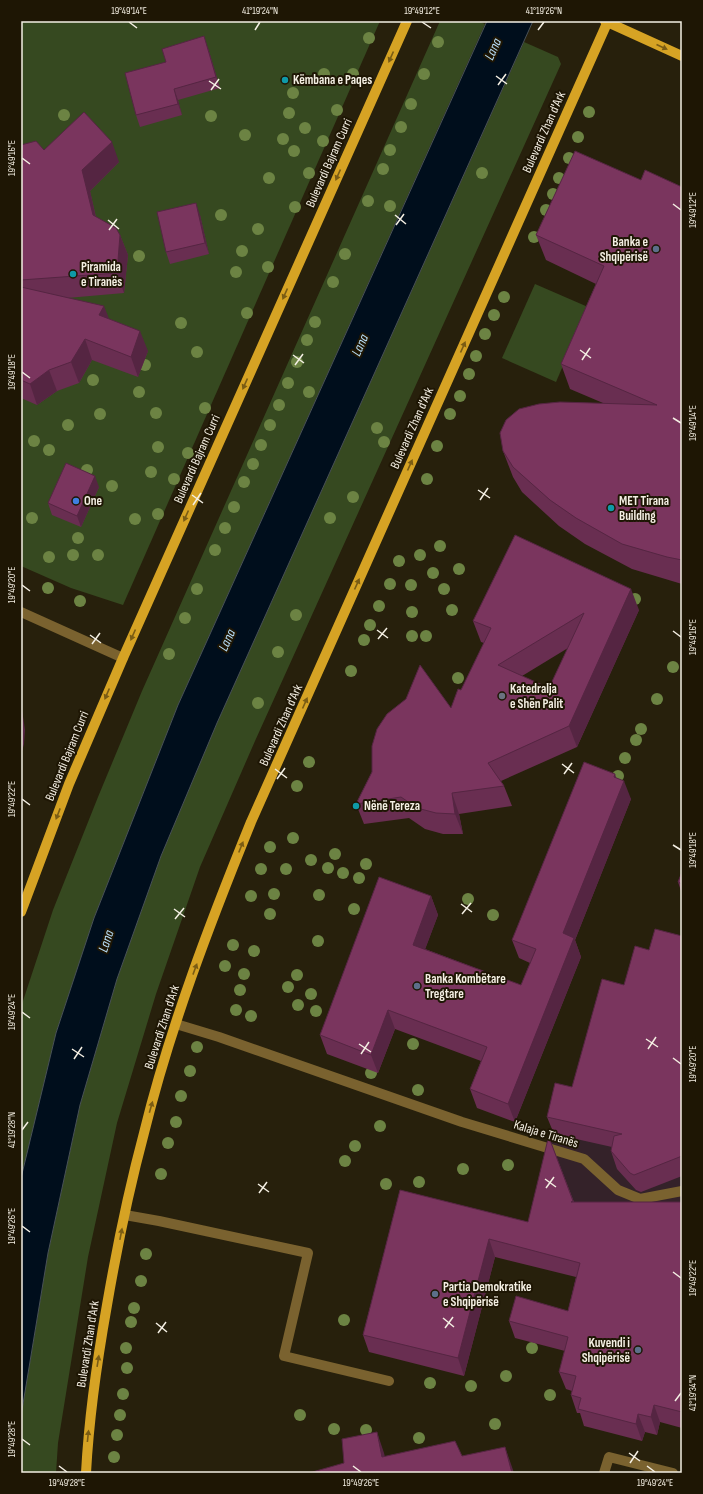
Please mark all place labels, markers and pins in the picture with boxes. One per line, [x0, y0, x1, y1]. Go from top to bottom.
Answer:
place label: Këmbana e Paqes [293, 72, 372, 88]
marker: Këmbana e Paqes [280, 75, 290, 85]
place label: Banka e Shqipërisë [600, 234, 648, 265]
marker: Banka e Shqipërisë [651, 244, 661, 254]
place label: Piramida e Tiranës [81, 259, 122, 290]
marker: Piramida e Tiranës [68, 269, 78, 279]
place label: One [84, 493, 103, 509]
place label: MET Tirana Building [619, 493, 669, 524]
marker: One [71, 496, 81, 506]
marker: MET Tirana Building [606, 503, 616, 513]
place label: Katedralja e Shën Palit [510, 681, 564, 712]
marker: Katedralja e Shën Palit [497, 691, 507, 701]
place label: Nënë Tereza [364, 798, 420, 814]
marker: Nënë Tereza [351, 801, 361, 811]
place label: Banka Kombëtare Tregtare [425, 971, 506, 1002]
marker: Banka Kombëtare Tregtare [412, 981, 422, 991]
place label: Partia Demokratike e Shqipërisë [443, 1279, 532, 1310]
marker: Partia Demokratike e Shqipërisë [430, 1289, 440, 1299]
place label: Kuvendi i Shqipërisë [582, 1335, 630, 1366]
marker: Kuvendi i Shqipërisë [633, 1345, 643, 1355]

